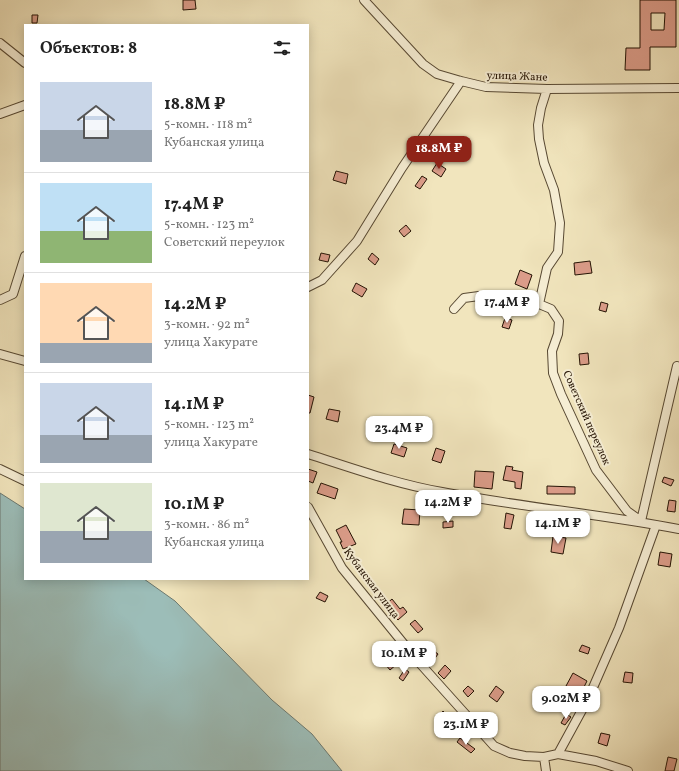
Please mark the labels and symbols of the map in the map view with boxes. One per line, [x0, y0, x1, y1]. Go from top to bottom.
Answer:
street label: улица Жане [486, 68, 548, 86]
pin: 18.8M ₽ [402, 136, 476, 170]
pin: 17.4M ₽ [470, 290, 544, 324]
street label: Советский переулок [558, 368, 614, 468]
pin: 23.4M ₽ [362, 416, 436, 450]
pin: 14.2M ₽ [411, 490, 485, 524]
pin: 14.1M ₽ [521, 511, 595, 545]
street label: Кубанская улица [339, 545, 403, 623]
pin: 10.1M ₽ [367, 641, 441, 675]
pin: 9.02M ₽ [529, 686, 603, 720]
pin: 23.1M ₽ [429, 712, 503, 746]

